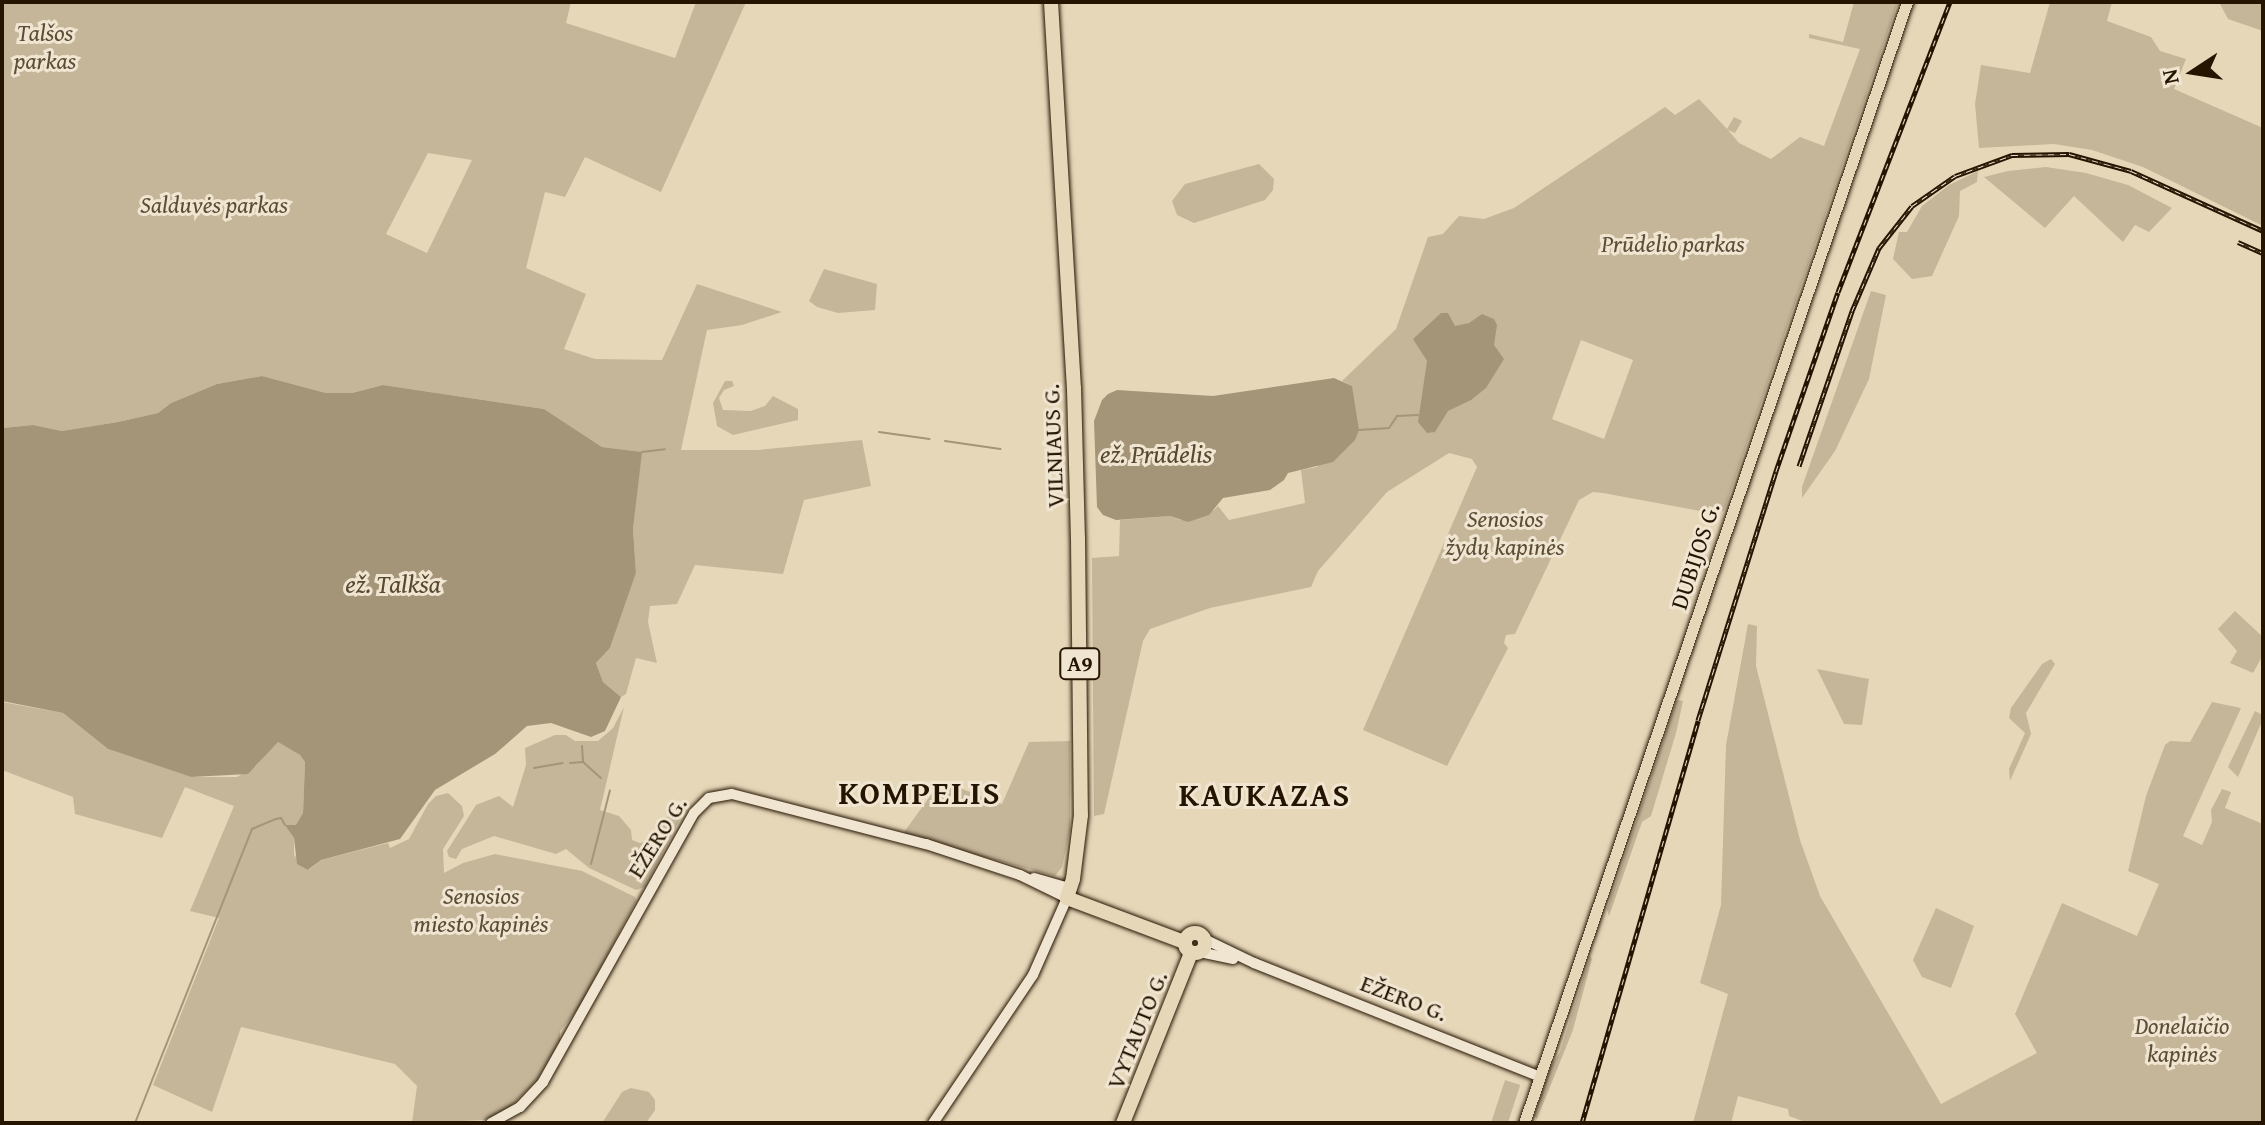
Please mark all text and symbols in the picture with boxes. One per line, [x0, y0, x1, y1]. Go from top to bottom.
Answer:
park label: Talšos parkas [14, 19, 76, 75]
north arrow [2153, 32, 2233, 112]
text: N [2152, 66, 2187, 88]
park label: Salduvės parkas [140, 191, 288, 219]
park label: Prūdelio parkas [1601, 230, 1745, 258]
street label: VILNIAUS G. [1036, 383, 1070, 509]
water label: ež. Prūdelis [1100, 438, 1212, 470]
street label: DUBIJOS G. [1664, 499, 1726, 613]
park label: Senosios žydų kapinės [1446, 505, 1564, 561]
water label: ež. Talkša [345, 568, 441, 600]
road number: A9 [1058, 646, 1102, 682]
district label: KOMPELIS [839, 774, 1001, 812]
district label: KAUKAZAS [1179, 776, 1351, 814]
street label: EŽERO G. [621, 791, 693, 883]
park label: Senosios miesto kapinės [414, 882, 548, 938]
street label: VYTAUTO G. [1100, 967, 1174, 1093]
street label: EŽERO G. [1357, 968, 1451, 1028]
park label: Donelaičio kapinės [2135, 1012, 2229, 1068]

